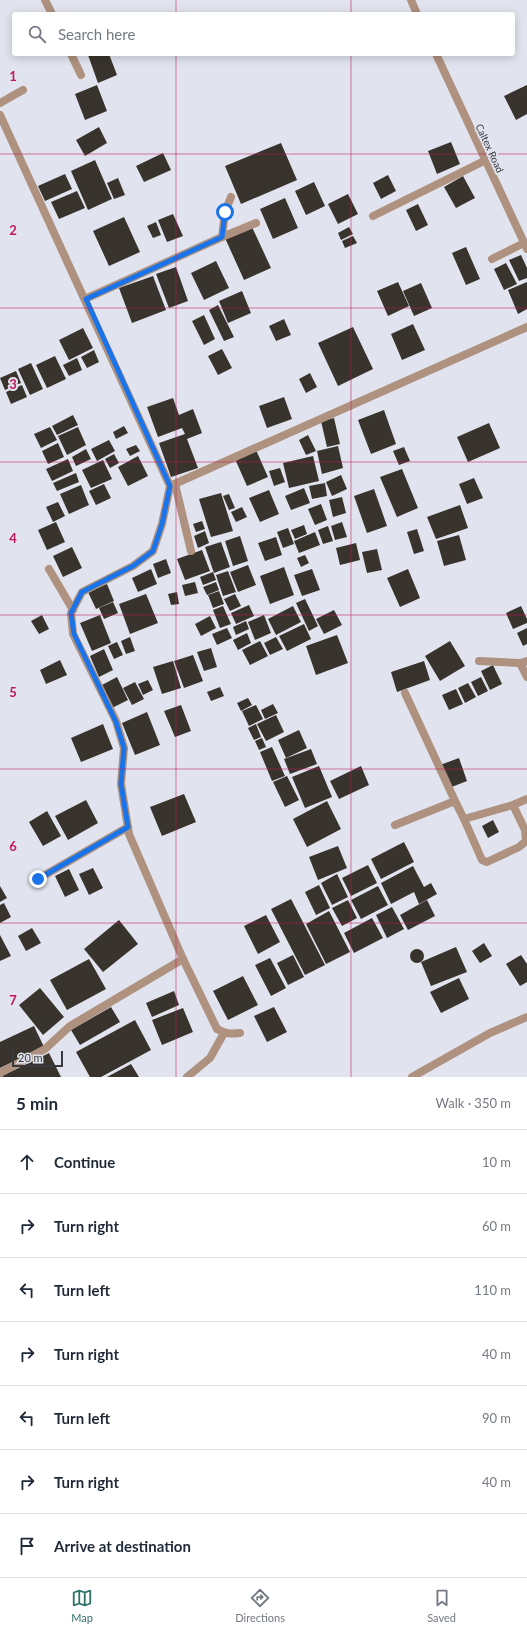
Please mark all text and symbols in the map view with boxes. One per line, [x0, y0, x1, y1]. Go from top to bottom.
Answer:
search box [12, 12, 515, 56]
icon: search [26, 23, 48, 45]
text: Search here [58, 25, 135, 43]
text: 1 [9, 68, 17, 84]
street label: Caltex Road [473, 122, 507, 174]
route start [216, 203, 234, 221]
text: 2 [9, 222, 17, 238]
text: 3 [9, 376, 17, 392]
text: 4 [9, 530, 17, 546]
text: 5 [9, 684, 17, 700]
text: 6 [9, 838, 17, 854]
route end [29, 870, 47, 888]
text: 7 [9, 992, 17, 1008]
scale bar [12, 1049, 63, 1068]
text: 20 m [18, 1051, 43, 1064]
text: 5 min [16, 1093, 58, 1114]
text: Walk · 350 m [435, 1095, 511, 1111]
icon: ahead [16, 1151, 38, 1173]
text: Continue [54, 1153, 115, 1171]
text: 10 m [482, 1154, 511, 1170]
icon: right [16, 1215, 38, 1237]
text: Turn right [54, 1217, 119, 1235]
text: 60 m [482, 1218, 511, 1234]
icon: left [16, 1279, 38, 1301]
text: Turn left [54, 1281, 110, 1299]
text: 110 m [474, 1282, 511, 1298]
icon: right [16, 1343, 38, 1365]
text: Turn right [54, 1345, 119, 1363]
text: 40 m [482, 1346, 511, 1362]
icon: left [16, 1407, 38, 1429]
text: Turn left [54, 1409, 110, 1427]
text: 90 m [482, 1410, 511, 1426]
icon: right [16, 1471, 38, 1493]
text: Turn right [54, 1473, 119, 1491]
text: 40 m [482, 1474, 511, 1490]
icon: arrive [16, 1535, 38, 1557]
text: Arrive at destination [54, 1537, 191, 1555]
tab: Map [71, 1587, 93, 1624]
tab: Directions [235, 1587, 285, 1624]
tab: Saved [427, 1587, 456, 1624]

